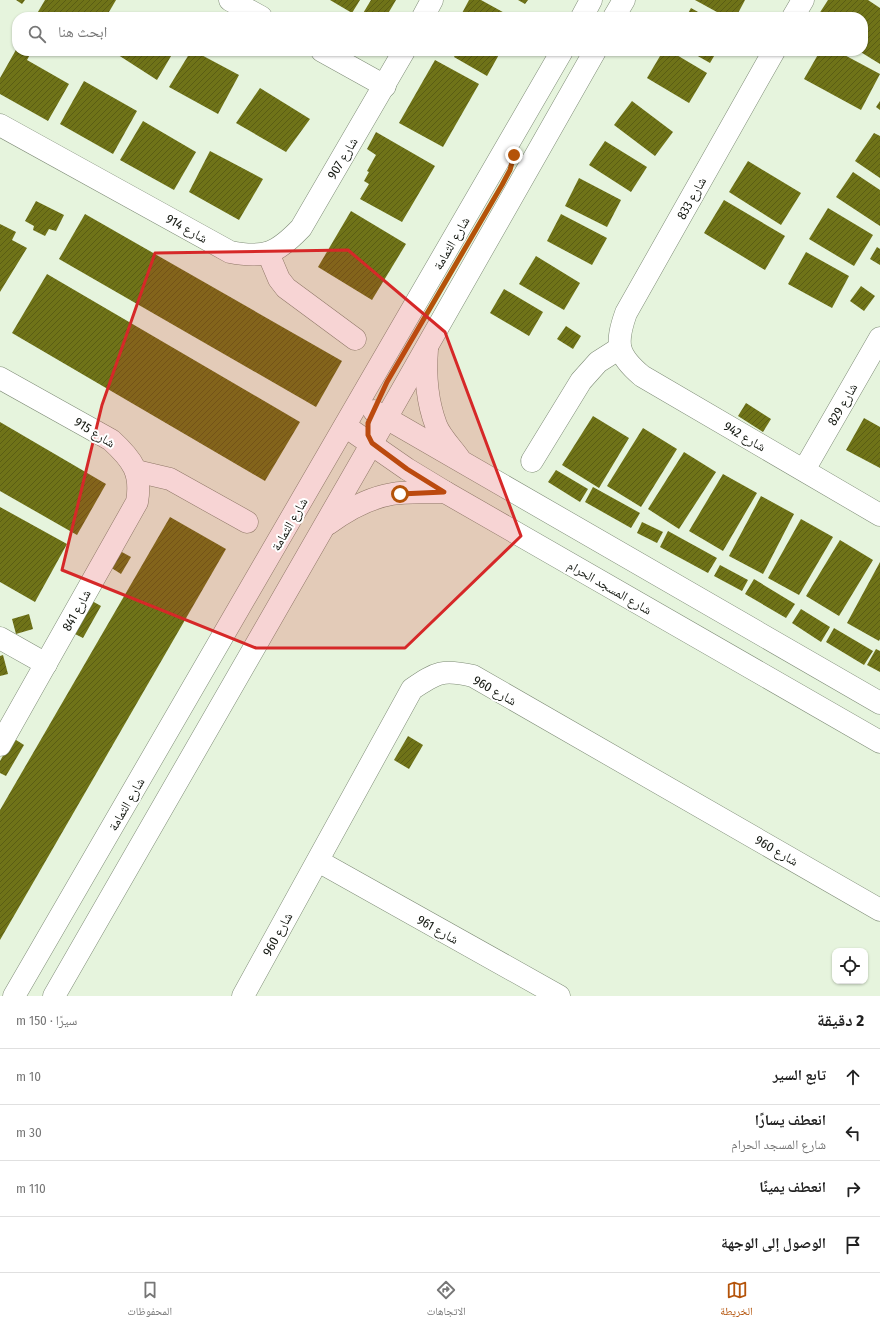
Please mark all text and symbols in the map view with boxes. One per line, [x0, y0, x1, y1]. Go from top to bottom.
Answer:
search box [12, 12, 868, 56]
icon: search [26, 23, 48, 45]
text: ابحث هنا [58, 23, 107, 41]
street label: شارع 907 [324, 135, 362, 183]
route end [505, 146, 523, 164]
street label: شارع 833 [674, 174, 711, 223]
street label: شارع 914 [162, 211, 210, 248]
street label: شارع الثمامة [430, 214, 474, 273]
street label: شارع 829 [824, 381, 862, 429]
street label: شارع 915 [71, 414, 118, 452]
street label: شارع 942 [720, 418, 768, 456]
route start [391, 485, 409, 503]
street label: شارع الثمامة [268, 495, 312, 554]
street label: شارع المسجد الحرام [564, 557, 655, 619]
street label: شارع 841 [59, 587, 96, 635]
street label: شارع 960 [469, 672, 519, 710]
street label: شارع الثمامة [105, 775, 149, 834]
street label: شارع 960 [752, 832, 801, 870]
street label: شارع 960 [259, 910, 297, 960]
street label: شارع 961 [413, 912, 461, 949]
map controls [832, 948, 868, 984]
button: locate [832, 948, 868, 984]
text: 2 دقيقة [817, 1010, 864, 1031]
text: سيرًا · 150 m [16, 1013, 77, 1028]
text: تابع السير [773, 1066, 826, 1084]
icon: ahead [842, 1066, 864, 1088]
text: 10 m [16, 1069, 41, 1084]
text: انعطف يسارًا [755, 1111, 826, 1129]
icon: left [842, 1122, 864, 1144]
text: 30 m [16, 1125, 42, 1140]
text: شارع المسجد الحرام [731, 1137, 826, 1152]
text: انعطف يمينًا [759, 1178, 826, 1196]
icon: right [842, 1178, 864, 1200]
text: 110 m [16, 1181, 46, 1196]
text: الوصول إلى الوجهة [721, 1234, 826, 1252]
icon: arrive [842, 1234, 864, 1256]
tab: المحفوظات [127, 1279, 172, 1322]
tab: الاتجاهات [427, 1279, 466, 1322]
tab: الخريطة [720, 1279, 753, 1322]

